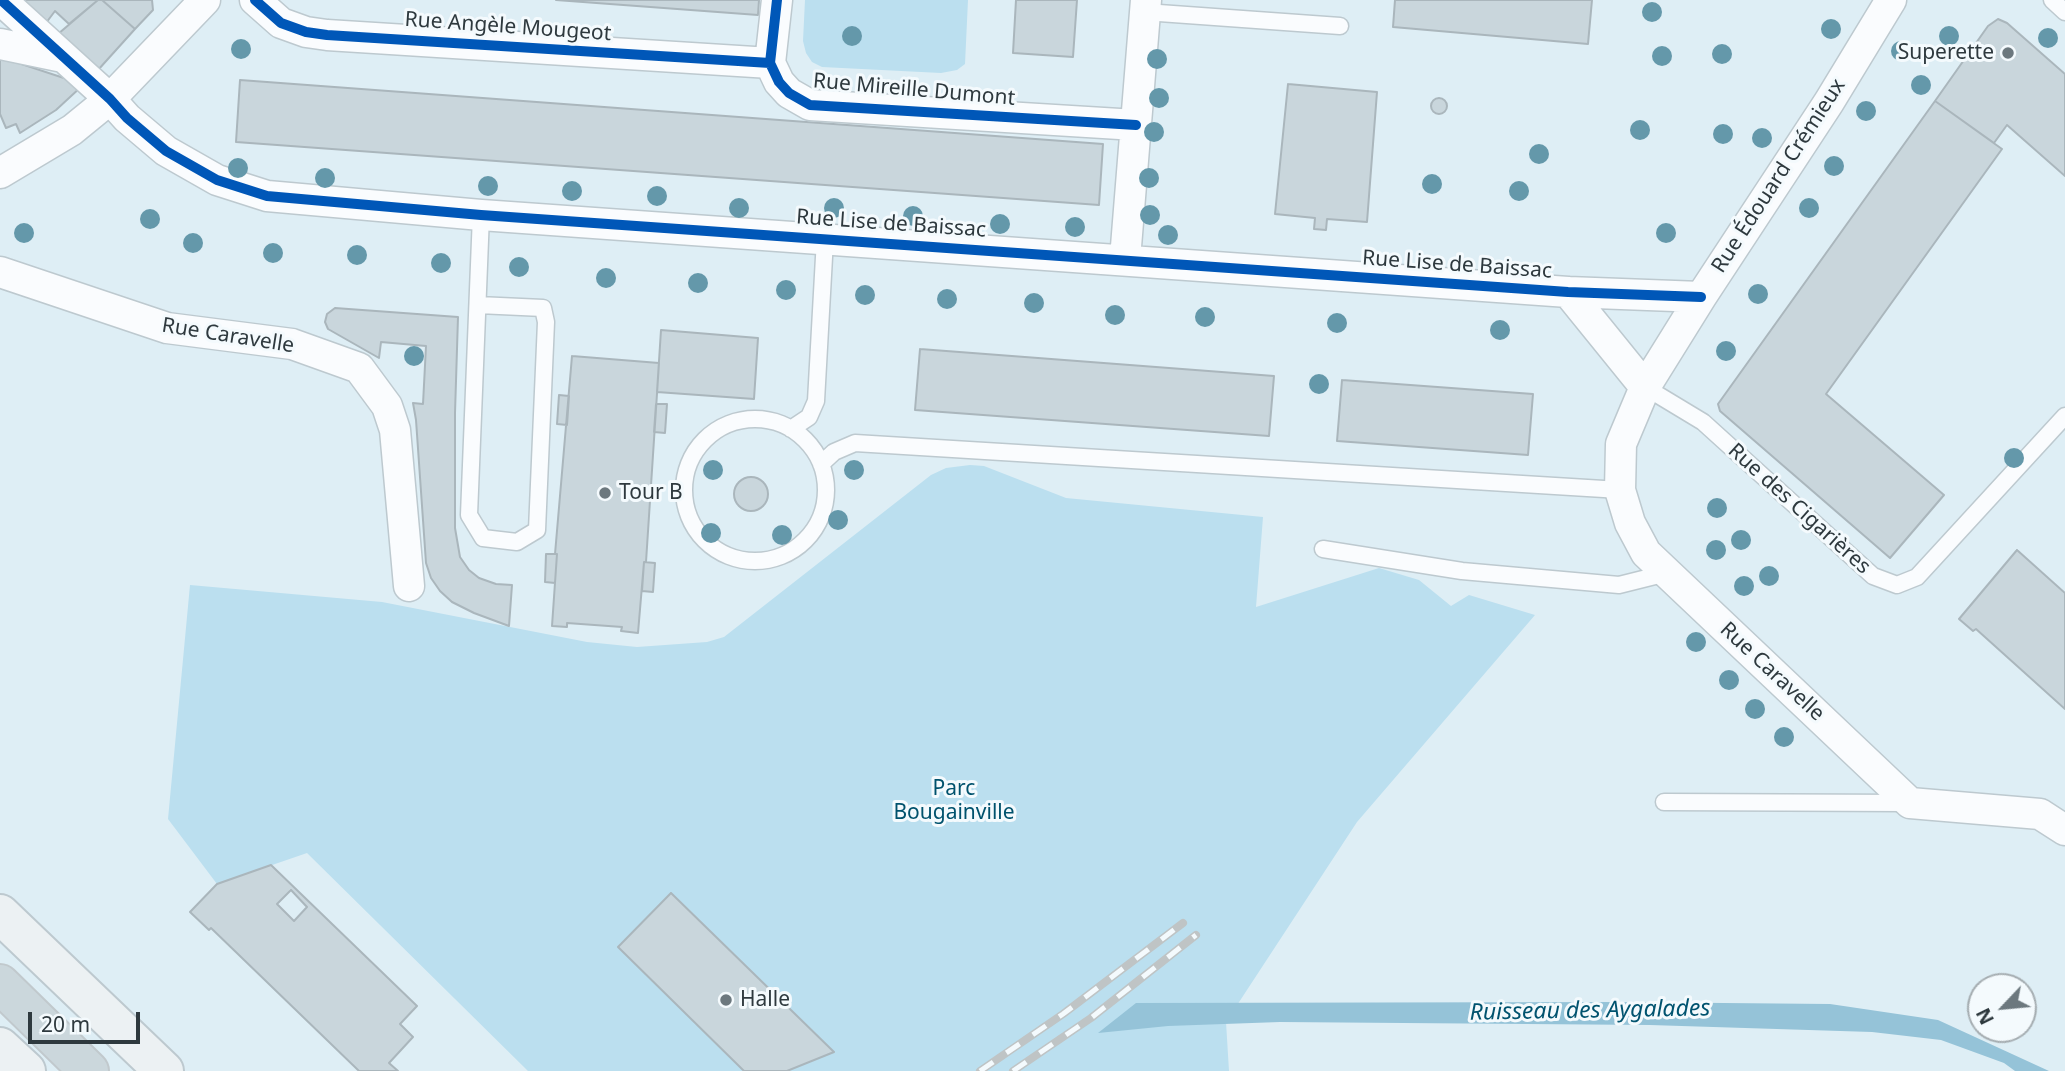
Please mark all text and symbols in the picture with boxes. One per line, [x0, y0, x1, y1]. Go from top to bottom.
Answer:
street label: Rue Angèle Mougeot [404, 7, 612, 47]
place label: Superette [1898, 40, 1994, 66]
marker: Superette [2000, 45, 2016, 61]
street label: Rue Mireille Dumont [812, 69, 1016, 111]
street label: Rue Édouard Crémieux [1707, 74, 1851, 278]
street label: Rue Lise de Baissac [795, 205, 987, 243]
street label: Rue Lise de Baissac [1361, 246, 1553, 284]
street label: Rue Caravelle [160, 313, 296, 359]
street label: Rue des Cigarières [1723, 438, 1875, 580]
place label: Tour B [619, 480, 683, 506]
marker: Tour B [597, 485, 613, 501]
street label: Rue Caravelle [1715, 617, 1829, 727]
park label: Parc Bougainville [893, 776, 1015, 826]
north arrow [1967, 973, 2037, 1043]
place label: Halle [740, 987, 790, 1013]
marker: Halle [718, 992, 734, 1008]
water label: Ruisseau des Aygalades [1469, 995, 1711, 1027]
scale bar [32, 998, 144, 1042]
text: N [1970, 1004, 2000, 1029]
text: 20 m [41, 1010, 90, 1038]

